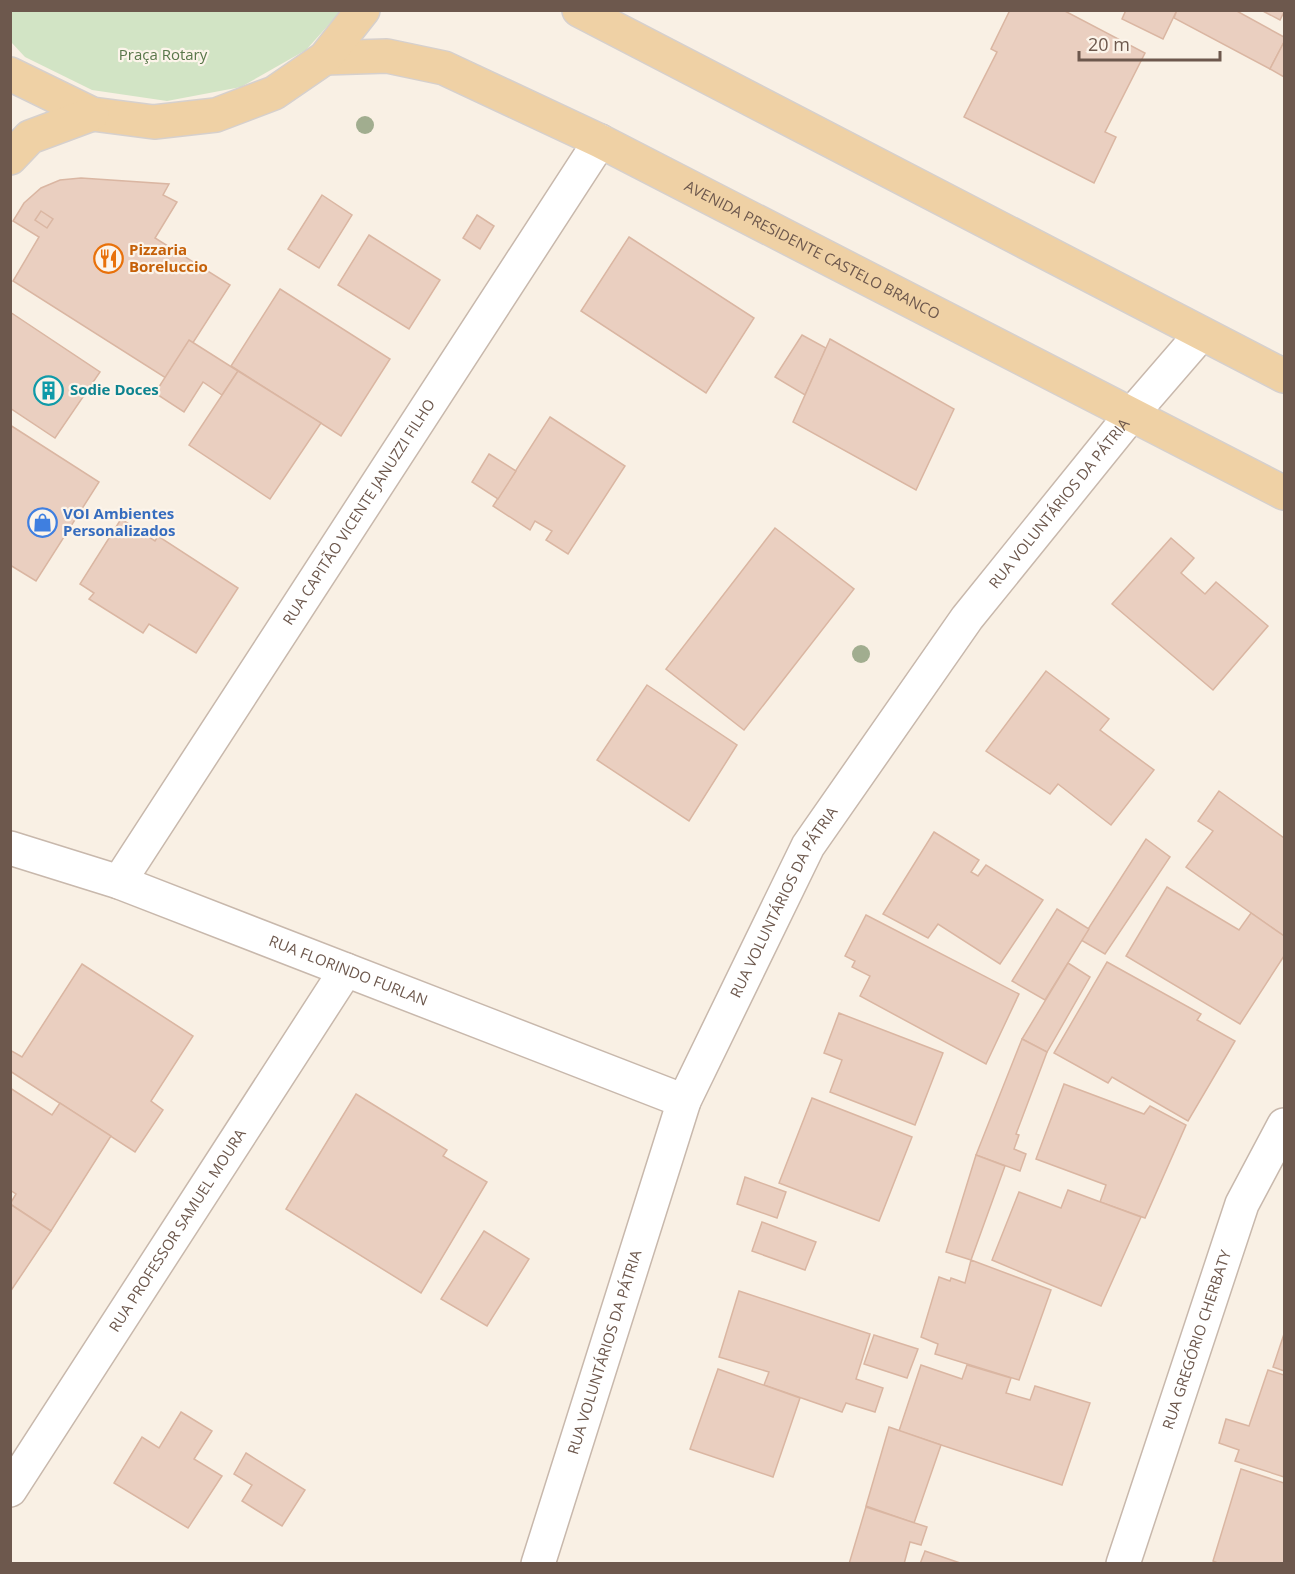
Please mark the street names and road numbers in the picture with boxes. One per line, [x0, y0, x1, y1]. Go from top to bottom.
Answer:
street label: AVENIDA PRESIDENTE CASTELO BRANCO [681, 175, 944, 323]
street label: RUA CAPITÃO VICENTE JANUZZI FILHO [278, 395, 439, 628]
street label: RUA VOLUNTÁRIOS DA PÁTRIA [984, 413, 1134, 592]
street label: RUA VOLUNTÁRIOS DA PÁTRIA [725, 802, 842, 1001]
street label: RUA FLORINDO FURLAN [266, 930, 431, 1010]
street label: RUA PROFESSOR SAMUEL MOURA [104, 1124, 250, 1335]
street label: RUA VOLUNTÁRIOS DA PÁTRIA [562, 1247, 646, 1457]
street label: RUA GREGÓRIO CHERBATY [1157, 1247, 1235, 1432]

